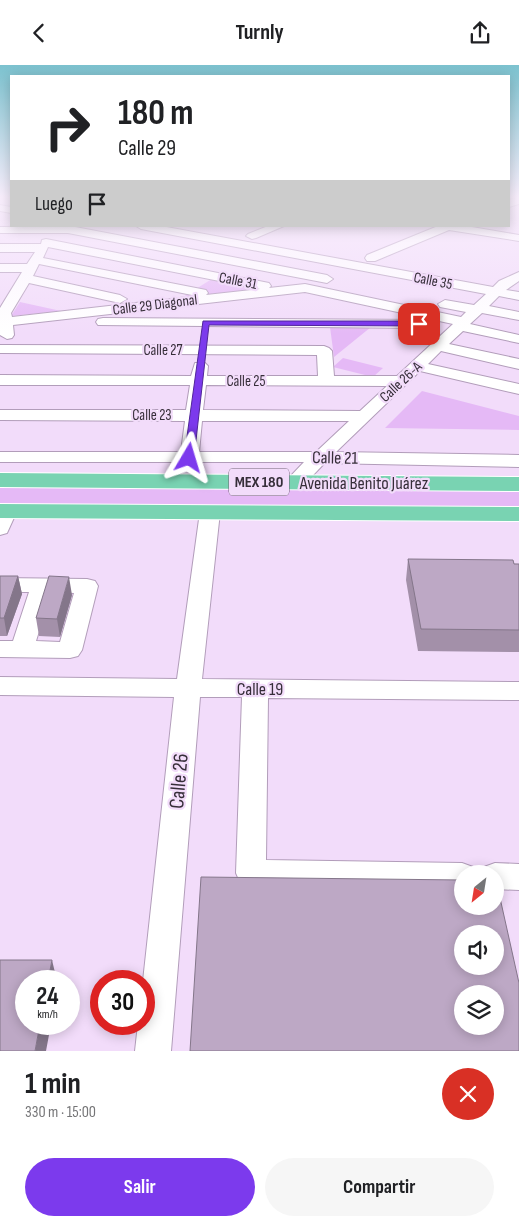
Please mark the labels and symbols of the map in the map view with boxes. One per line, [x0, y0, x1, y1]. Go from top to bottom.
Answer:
street label: Calle 31 [217, 268, 259, 294]
street label: Calle 35 [412, 268, 454, 294]
street label: Calle 29 Diagonal [112, 290, 198, 320]
pin [398, 303, 440, 345]
street label: Calle 27 [144, 341, 183, 360]
street label: Calle 26-A [376, 357, 427, 406]
street label: Calle 25 [227, 372, 266, 391]
street label: Calle 23 [132, 406, 172, 425]
position arrow [162, 431, 214, 483]
street label: Calle 21 [312, 447, 359, 469]
road number: MEX 180 [229, 469, 289, 496]
street label: Avenida Benito Juárez [299, 473, 429, 494]
street label: Calle 19 [237, 679, 283, 700]
street label: Calle 26 [164, 752, 194, 810]
north arrow [454, 865, 504, 915]
speed limit sign: 30 [90, 970, 155, 1035]

